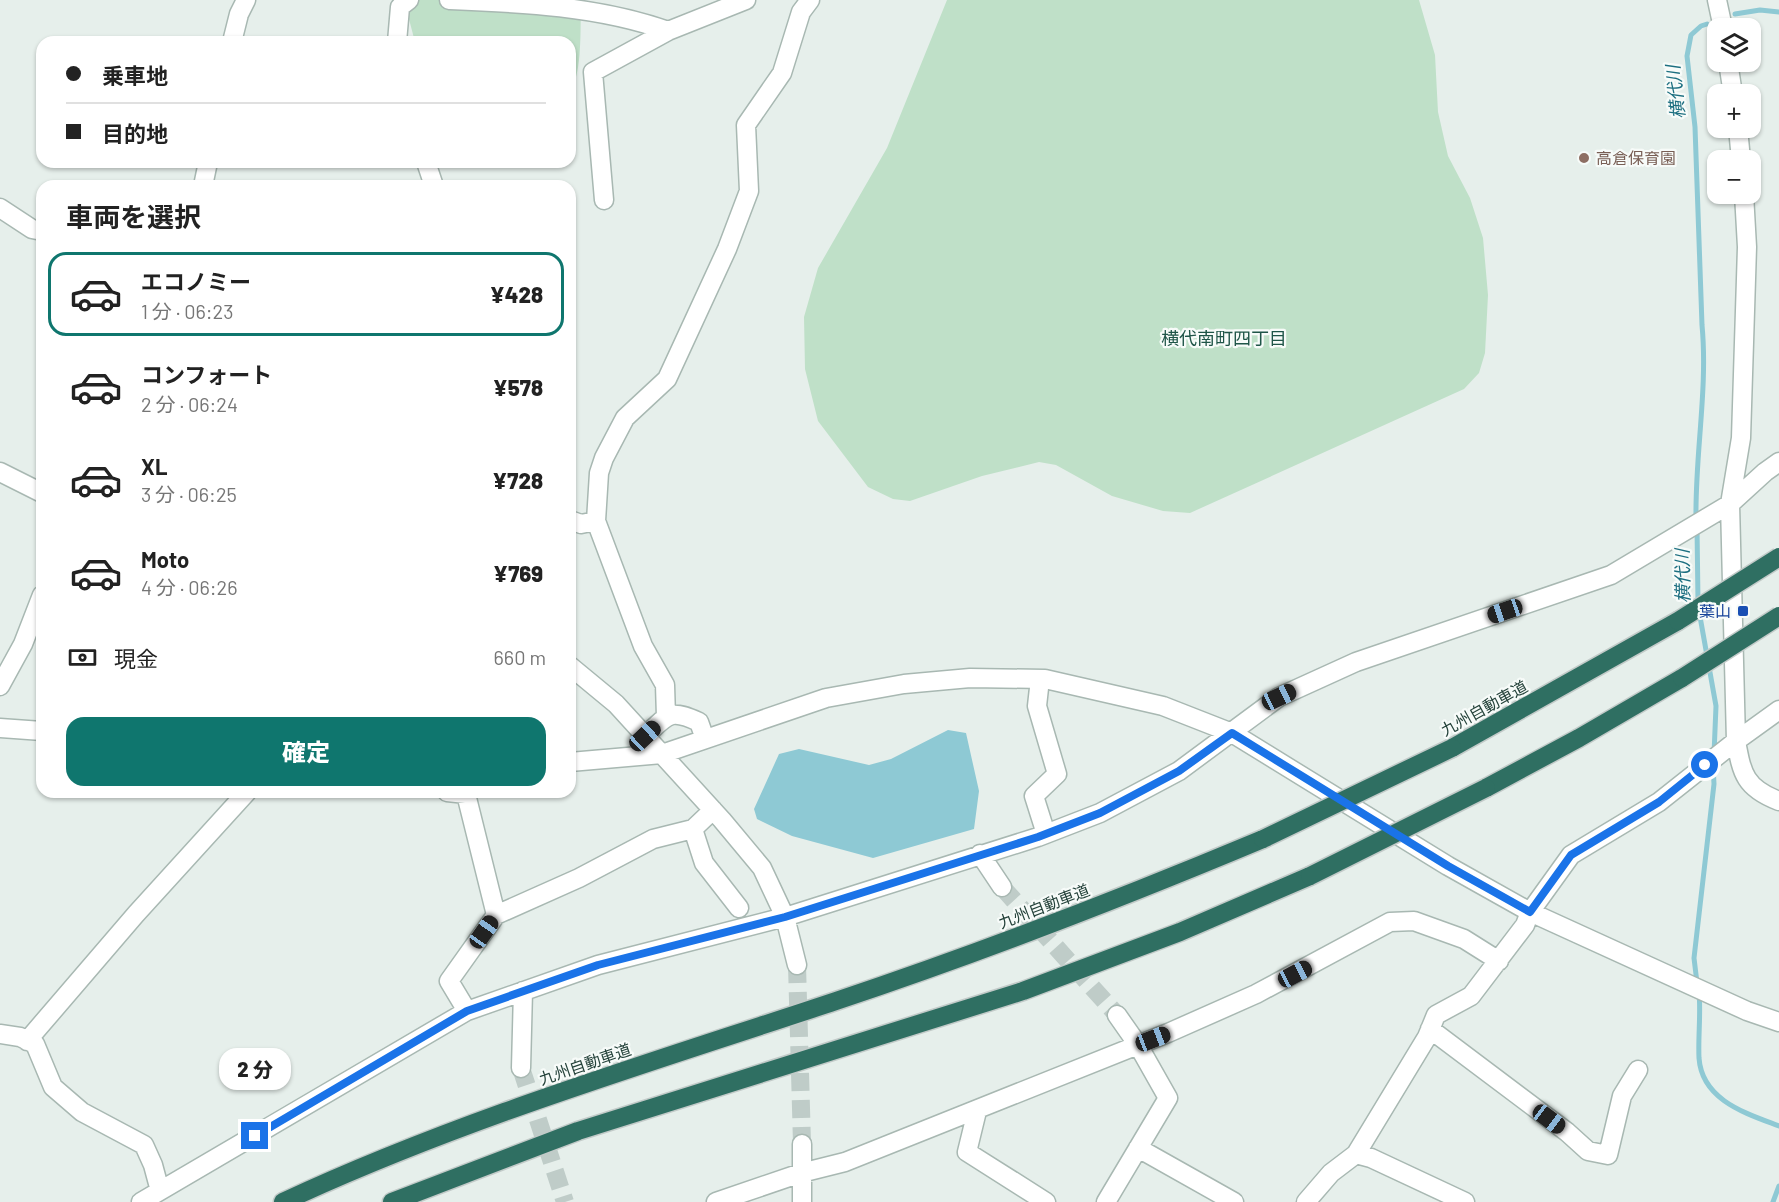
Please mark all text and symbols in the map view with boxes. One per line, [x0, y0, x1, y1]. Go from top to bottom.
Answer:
map controls [1707, 18, 1761, 204]
button: layers [1707, 18, 1761, 72]
text: 乗車地 [102, 62, 168, 88]
water label: 横代川 [1661, 62, 1689, 120]
button: + [1707, 84, 1761, 138]
text: 目的地 [102, 120, 168, 146]
place label: 高倉保育園 [1596, 148, 1676, 167]
button: − [1707, 150, 1761, 204]
marker: 高倉保育園 [1577, 151, 1591, 165]
text: 車両を選択 [66, 200, 201, 232]
icon: car [69, 267, 123, 321]
text: エコノミー [141, 268, 251, 294]
text: ¥428 [490, 281, 543, 307]
text: 1 分 · 06:23 [141, 299, 233, 323]
district label: 横代南町四丁目 [1161, 327, 1287, 349]
icon: car [69, 360, 123, 414]
text: コンフォート [141, 361, 272, 387]
text: ¥578 [493, 374, 543, 400]
text: 2 分 · 06:24 [141, 392, 238, 416]
icon: car [69, 453, 123, 507]
text: XL [141, 453, 167, 479]
text: ¥728 [492, 467, 543, 493]
text: 3 分 · 06:25 [141, 482, 237, 506]
icon: car [69, 546, 123, 600]
text: Moto [141, 546, 189, 572]
water label: 横代川 [1670, 547, 1693, 603]
text: ¥769 [493, 560, 543, 586]
text: 4 分 · 06:26 [141, 575, 238, 599]
car [1485, 597, 1525, 625]
place label: 葉山 [1699, 601, 1731, 620]
marker: 葉山 [1736, 604, 1750, 618]
icon: cash [66, 641, 99, 674]
text: 現金 [114, 645, 158, 671]
text: 660 m [494, 645, 546, 669]
street label: 九州自動車道 [1437, 676, 1530, 739]
car [1259, 681, 1299, 713]
button: 確定 [66, 717, 546, 786]
car [626, 717, 664, 755]
route start [1691, 751, 1718, 778]
street label: 九州自動車道 [996, 879, 1092, 932]
car [466, 912, 502, 952]
car [1275, 958, 1315, 990]
car [1133, 1024, 1173, 1054]
street label: 九州自動車道 [536, 1039, 633, 1088]
callout: 2 分 [219, 1049, 291, 1091]
text: 2 分 [237, 1057, 273, 1081]
car [1529, 1101, 1569, 1137]
route end [241, 1122, 268, 1149]

